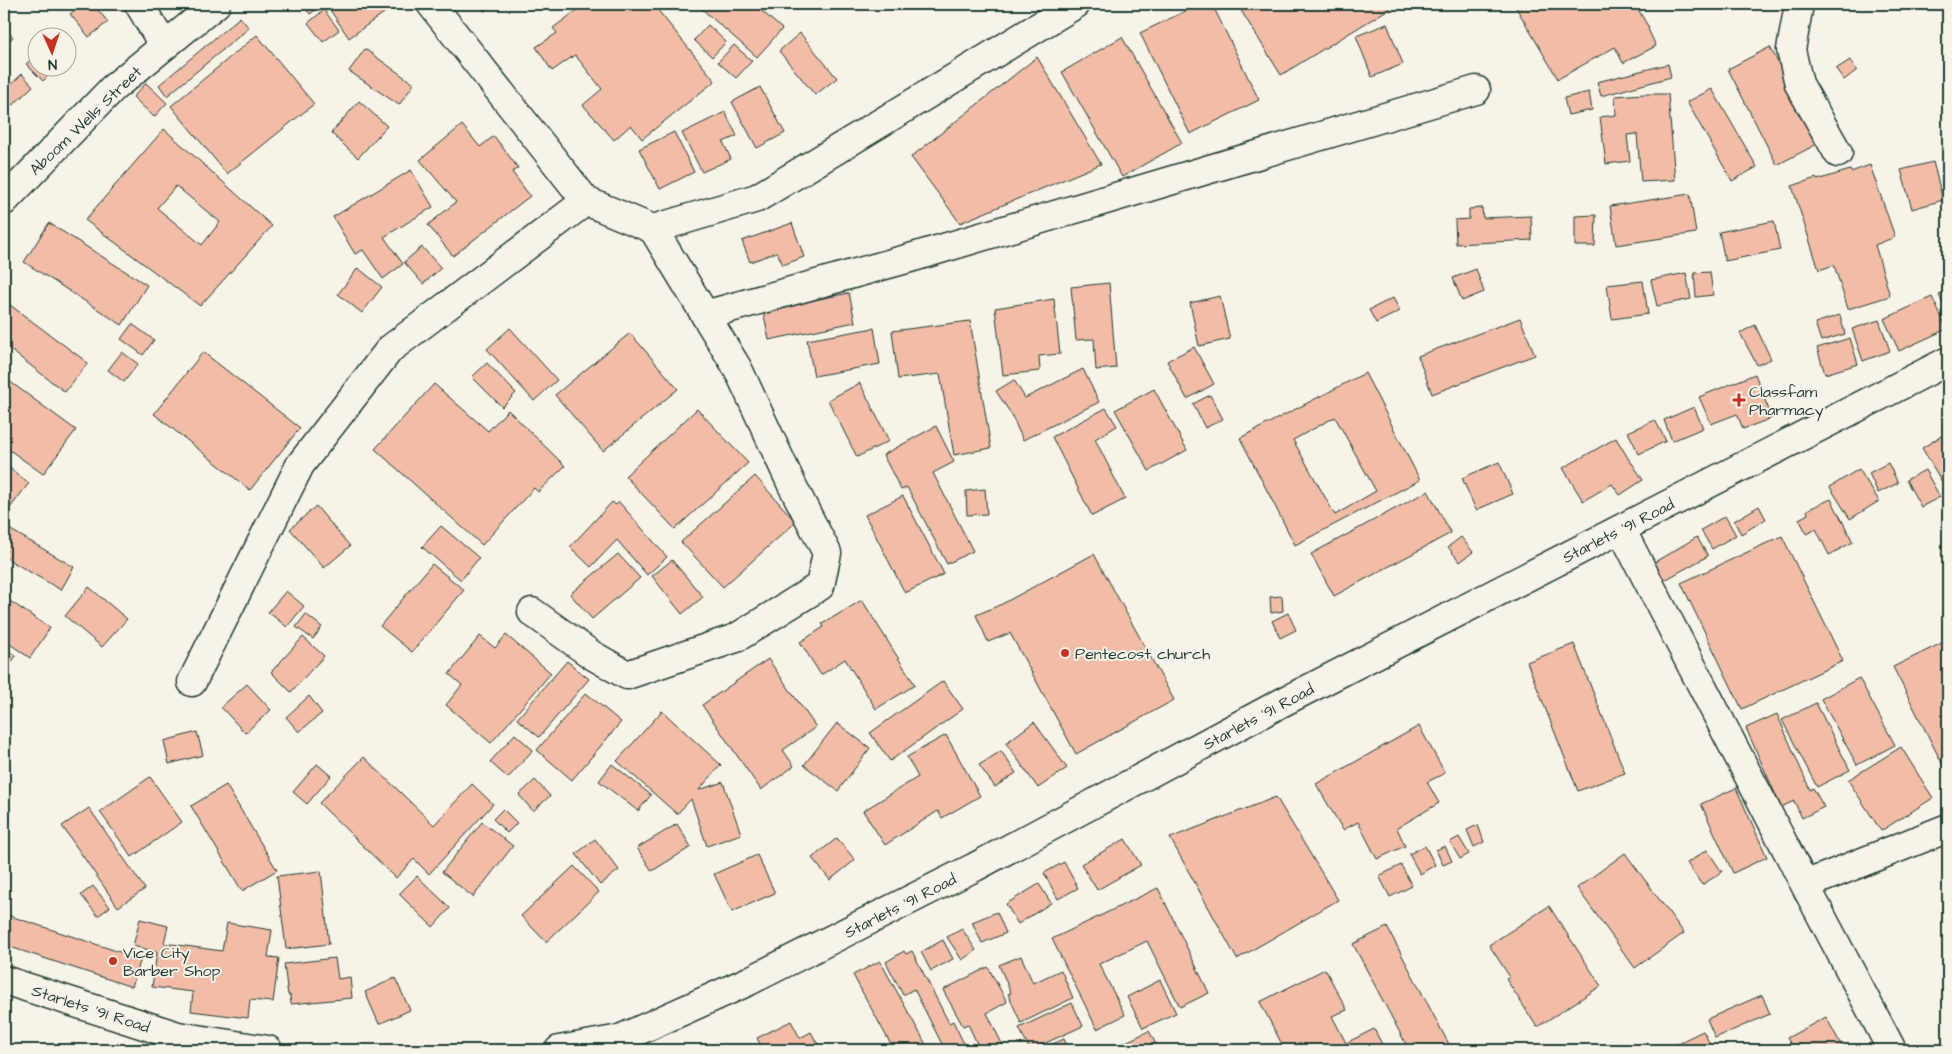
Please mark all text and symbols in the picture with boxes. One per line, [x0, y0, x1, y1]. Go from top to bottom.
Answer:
north arrow [28, 28, 78, 78]
text: N [48, 54, 58, 74]
street label: Aboom Wells Street [25, 61, 147, 180]
place label: Classfam Pharmacy [1749, 381, 1824, 422]
marker: Classfam Pharmacy [1733, 394, 1745, 406]
street label: Starlets '91 Road [1559, 493, 1678, 569]
place label: Pentecost church [1075, 643, 1210, 665]
marker: Pentecost church [1059, 647, 1071, 659]
street label: Starlets '91 Road [1199, 678, 1318, 755]
street label: Starlets '91 Road [841, 868, 960, 944]
place label: Vice City Barber Shop [123, 942, 220, 982]
marker: Vice City Barber Shop [107, 955, 119, 967]
street label: Starlets '91 Road [29, 980, 152, 1038]

